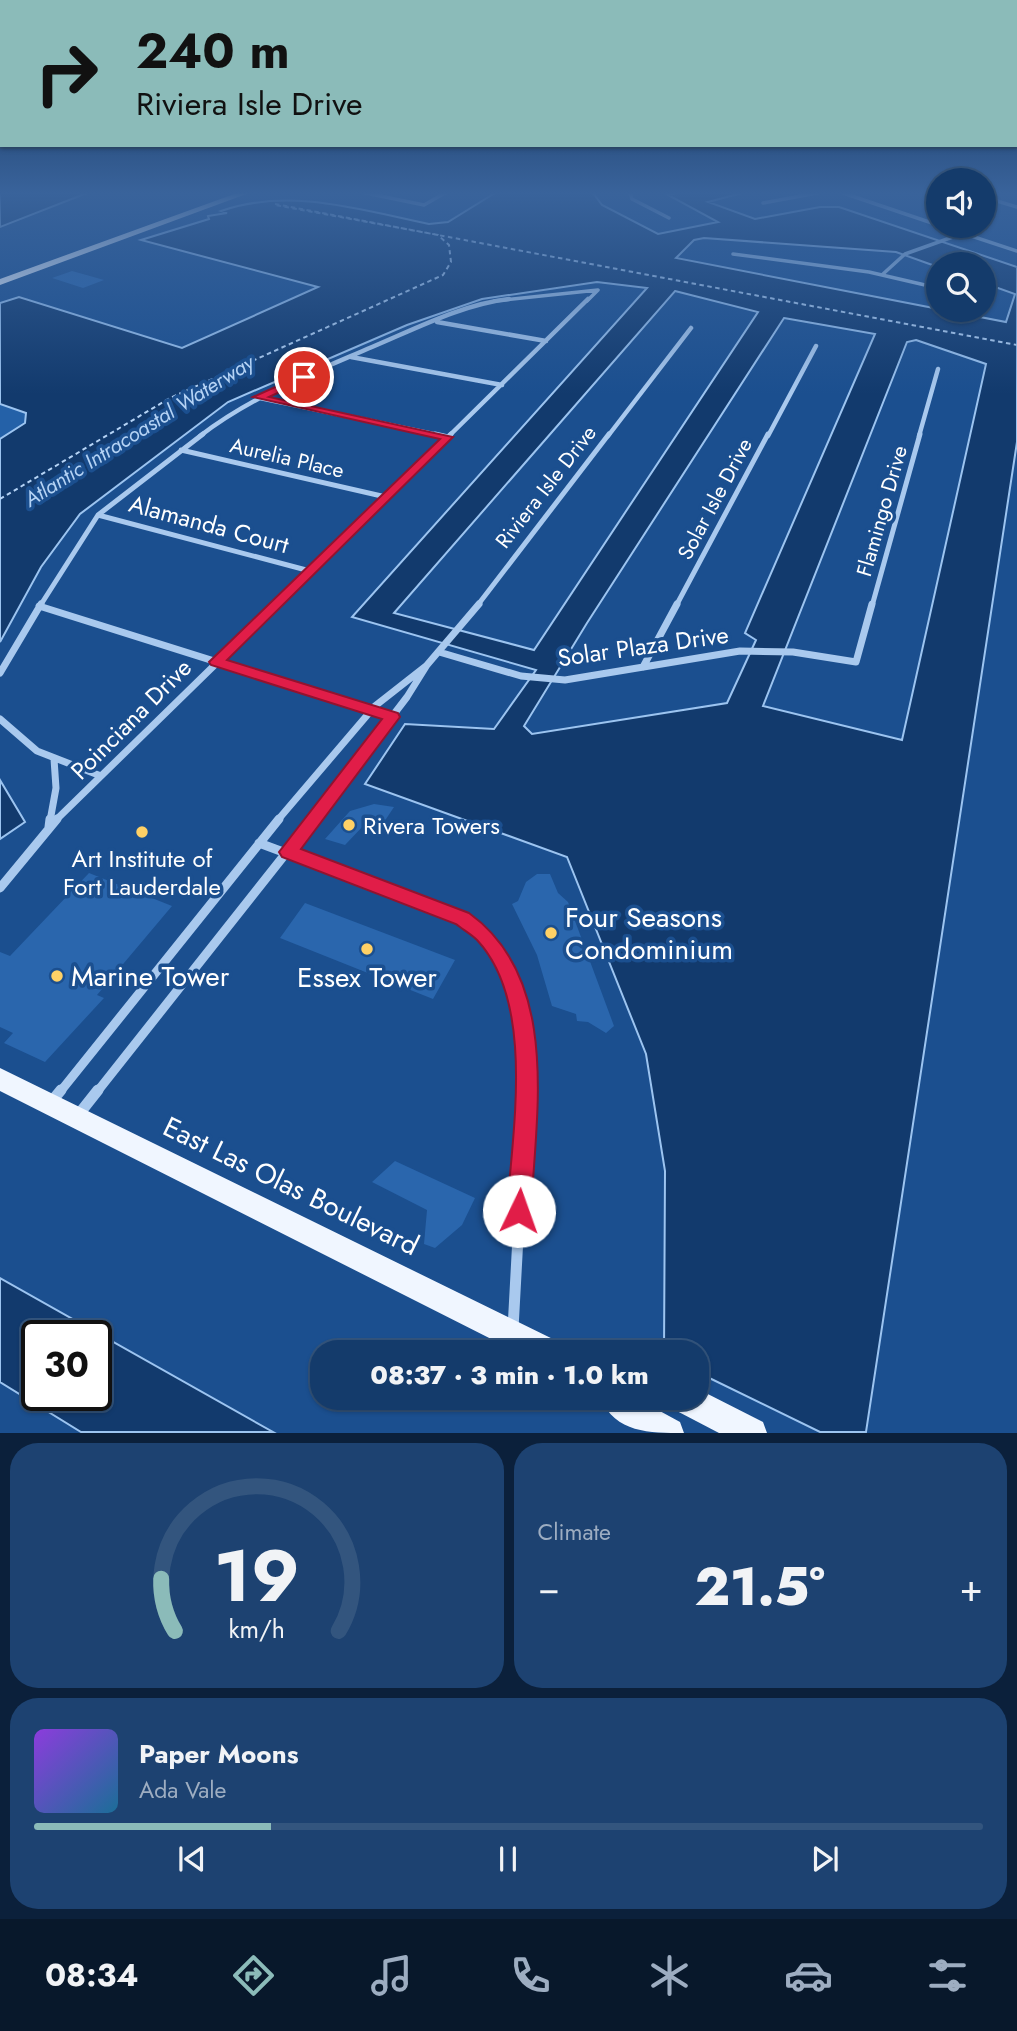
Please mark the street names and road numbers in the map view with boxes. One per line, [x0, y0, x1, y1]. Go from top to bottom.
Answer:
street label: Riviera Isle Drive [488, 419, 604, 555]
street label: Aurelia Place [227, 430, 347, 486]
street label: Solar Isle Drive [670, 433, 760, 565]
street label: Flamingo Drive [849, 442, 915, 580]
street label: Alamanda Court [125, 486, 293, 562]
street label: Solar Plaza Drive [555, 617, 731, 675]
street label: Poinciana Drive [63, 651, 199, 787]
street label: East Las Olas Boulevard [156, 1106, 426, 1266]

